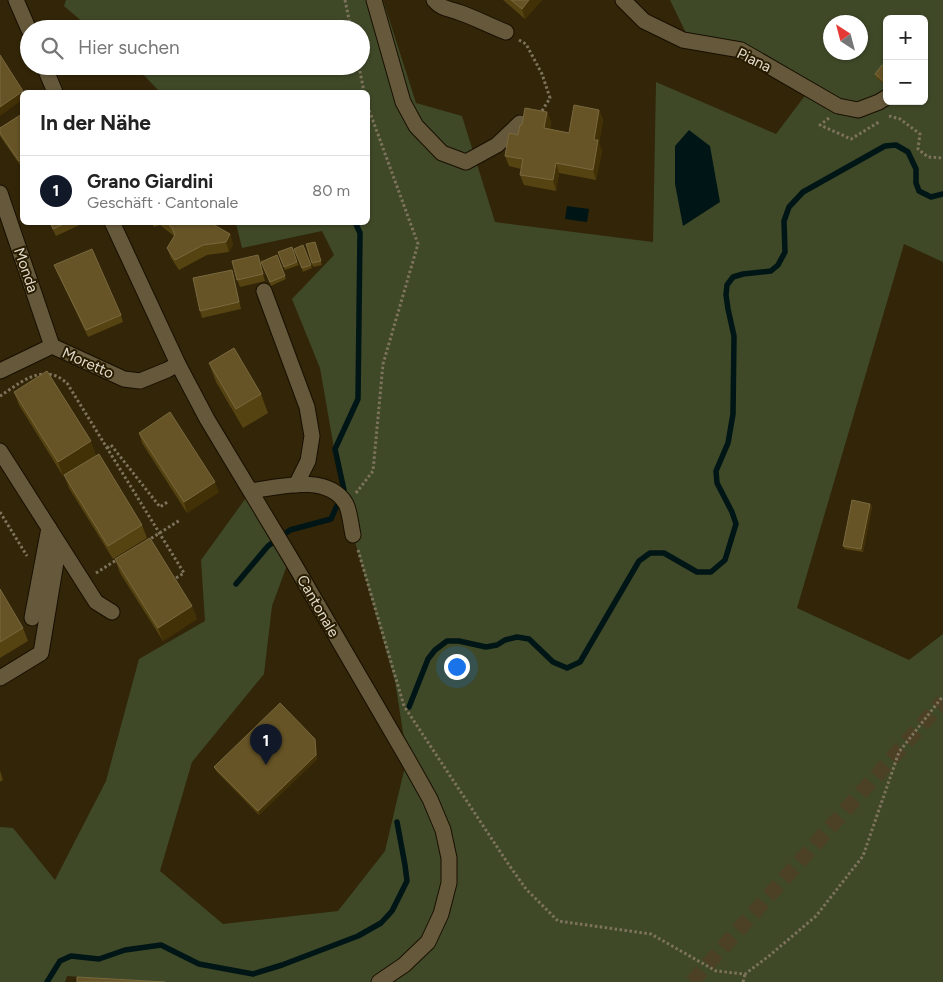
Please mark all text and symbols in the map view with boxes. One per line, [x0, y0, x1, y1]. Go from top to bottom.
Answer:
north arrow [823, 15, 868, 60]
map controls [883, 15, 928, 105]
button: + [883, 15, 928, 60]
search box [20, 20, 370, 75]
icon: search [38, 34, 66, 62]
text: Hier suchen [78, 36, 179, 59]
street label: Piana [734, 44, 774, 76]
button: − [883, 60, 928, 105]
text: In der Nähe [40, 110, 151, 135]
text: Grano Giardini [87, 170, 213, 193]
text: 1 [53, 181, 59, 200]
text: 80 m [312, 181, 350, 200]
text: Geschäft · Cantonale [87, 193, 238, 212]
street label: Monda [10, 245, 42, 295]
street label: Moretto [59, 344, 117, 382]
street label: Cantonale [293, 572, 343, 640]
your location [444, 654, 470, 680]
pin: 1 [250, 724, 282, 765]

